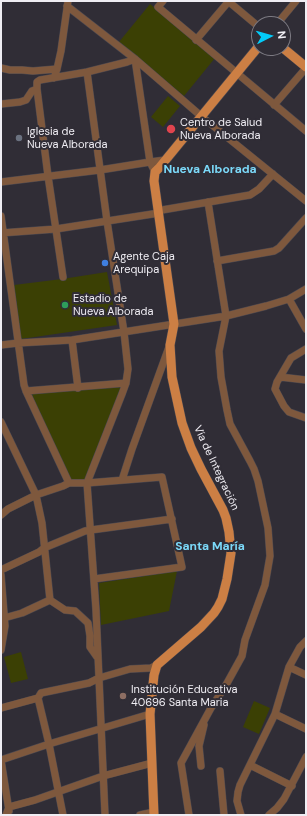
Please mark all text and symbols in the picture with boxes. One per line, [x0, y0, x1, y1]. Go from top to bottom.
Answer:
north arrow [251, 16, 291, 56]
text: N [275, 30, 289, 40]
place label: Centro de Salud Nueva Alborada [180, 116, 262, 142]
marker: Centro de Salud Nueva Alborada [165, 123, 177, 135]
place label: Iglesia de Nueva Alborada [27, 125, 107, 151]
marker: Iglesia de Nueva Alborada [14, 133, 24, 143]
district label: Nueva Alborada [163, 163, 257, 177]
place label: Agente Caja Arequipa [113, 250, 175, 276]
marker: Agente Caja Arequipa [100, 258, 110, 268]
place label: Estadio de Nueva Alborada [73, 292, 153, 318]
marker: Estadio de Nueva Alborada [60, 300, 70, 310]
street label: Vía de Integración [191, 424, 241, 512]
district label: Santa María [175, 540, 245, 554]
place label: Institución Educativa 40696 Santa Maria [131, 683, 237, 709]
marker: Institución Educativa 40696 Santa Maria [118, 691, 128, 701]

